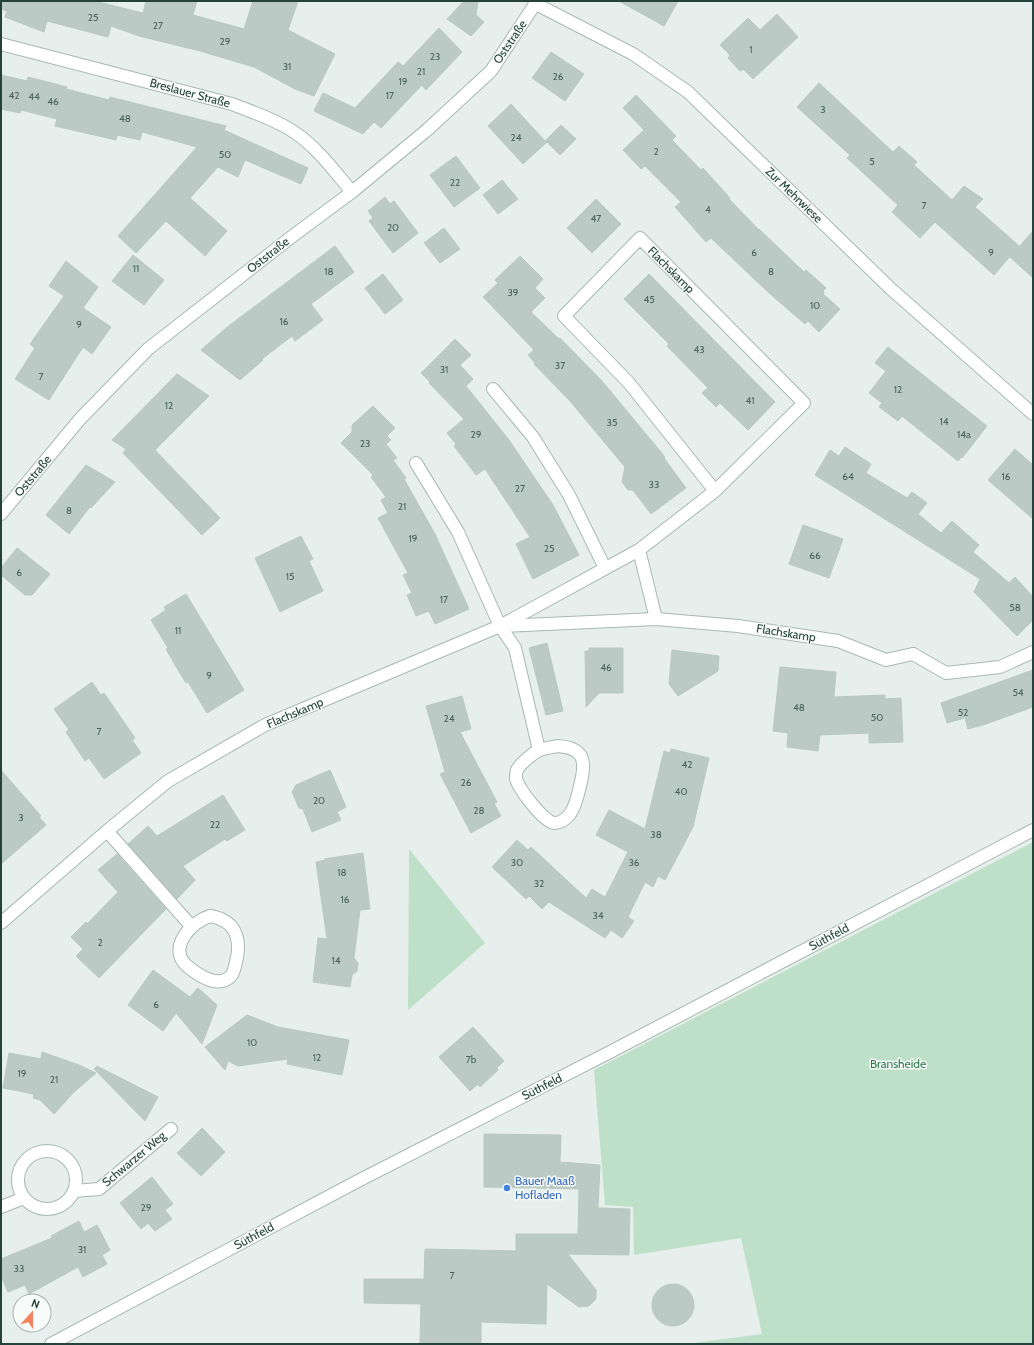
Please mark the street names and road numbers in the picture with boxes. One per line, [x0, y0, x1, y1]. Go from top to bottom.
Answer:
street label: Oststraße [489, 17, 530, 67]
street label: Breslauer Straße [148, 75, 232, 110]
street label: Zur Mehrwiese [763, 164, 826, 226]
street label: Oststraße [244, 233, 292, 276]
street label: Flachskamp [645, 243, 698, 296]
street label: Oststraße [11, 452, 54, 500]
street label: Flachskamp [755, 620, 817, 645]
street label: Flachskamp [264, 694, 326, 731]
street label: Süthfeld [806, 920, 851, 953]
street label: Süthfeld [519, 1070, 564, 1103]
street label: Schwarzer Weg [99, 1127, 169, 1190]
street label: Süthfeld [231, 1219, 276, 1252]

